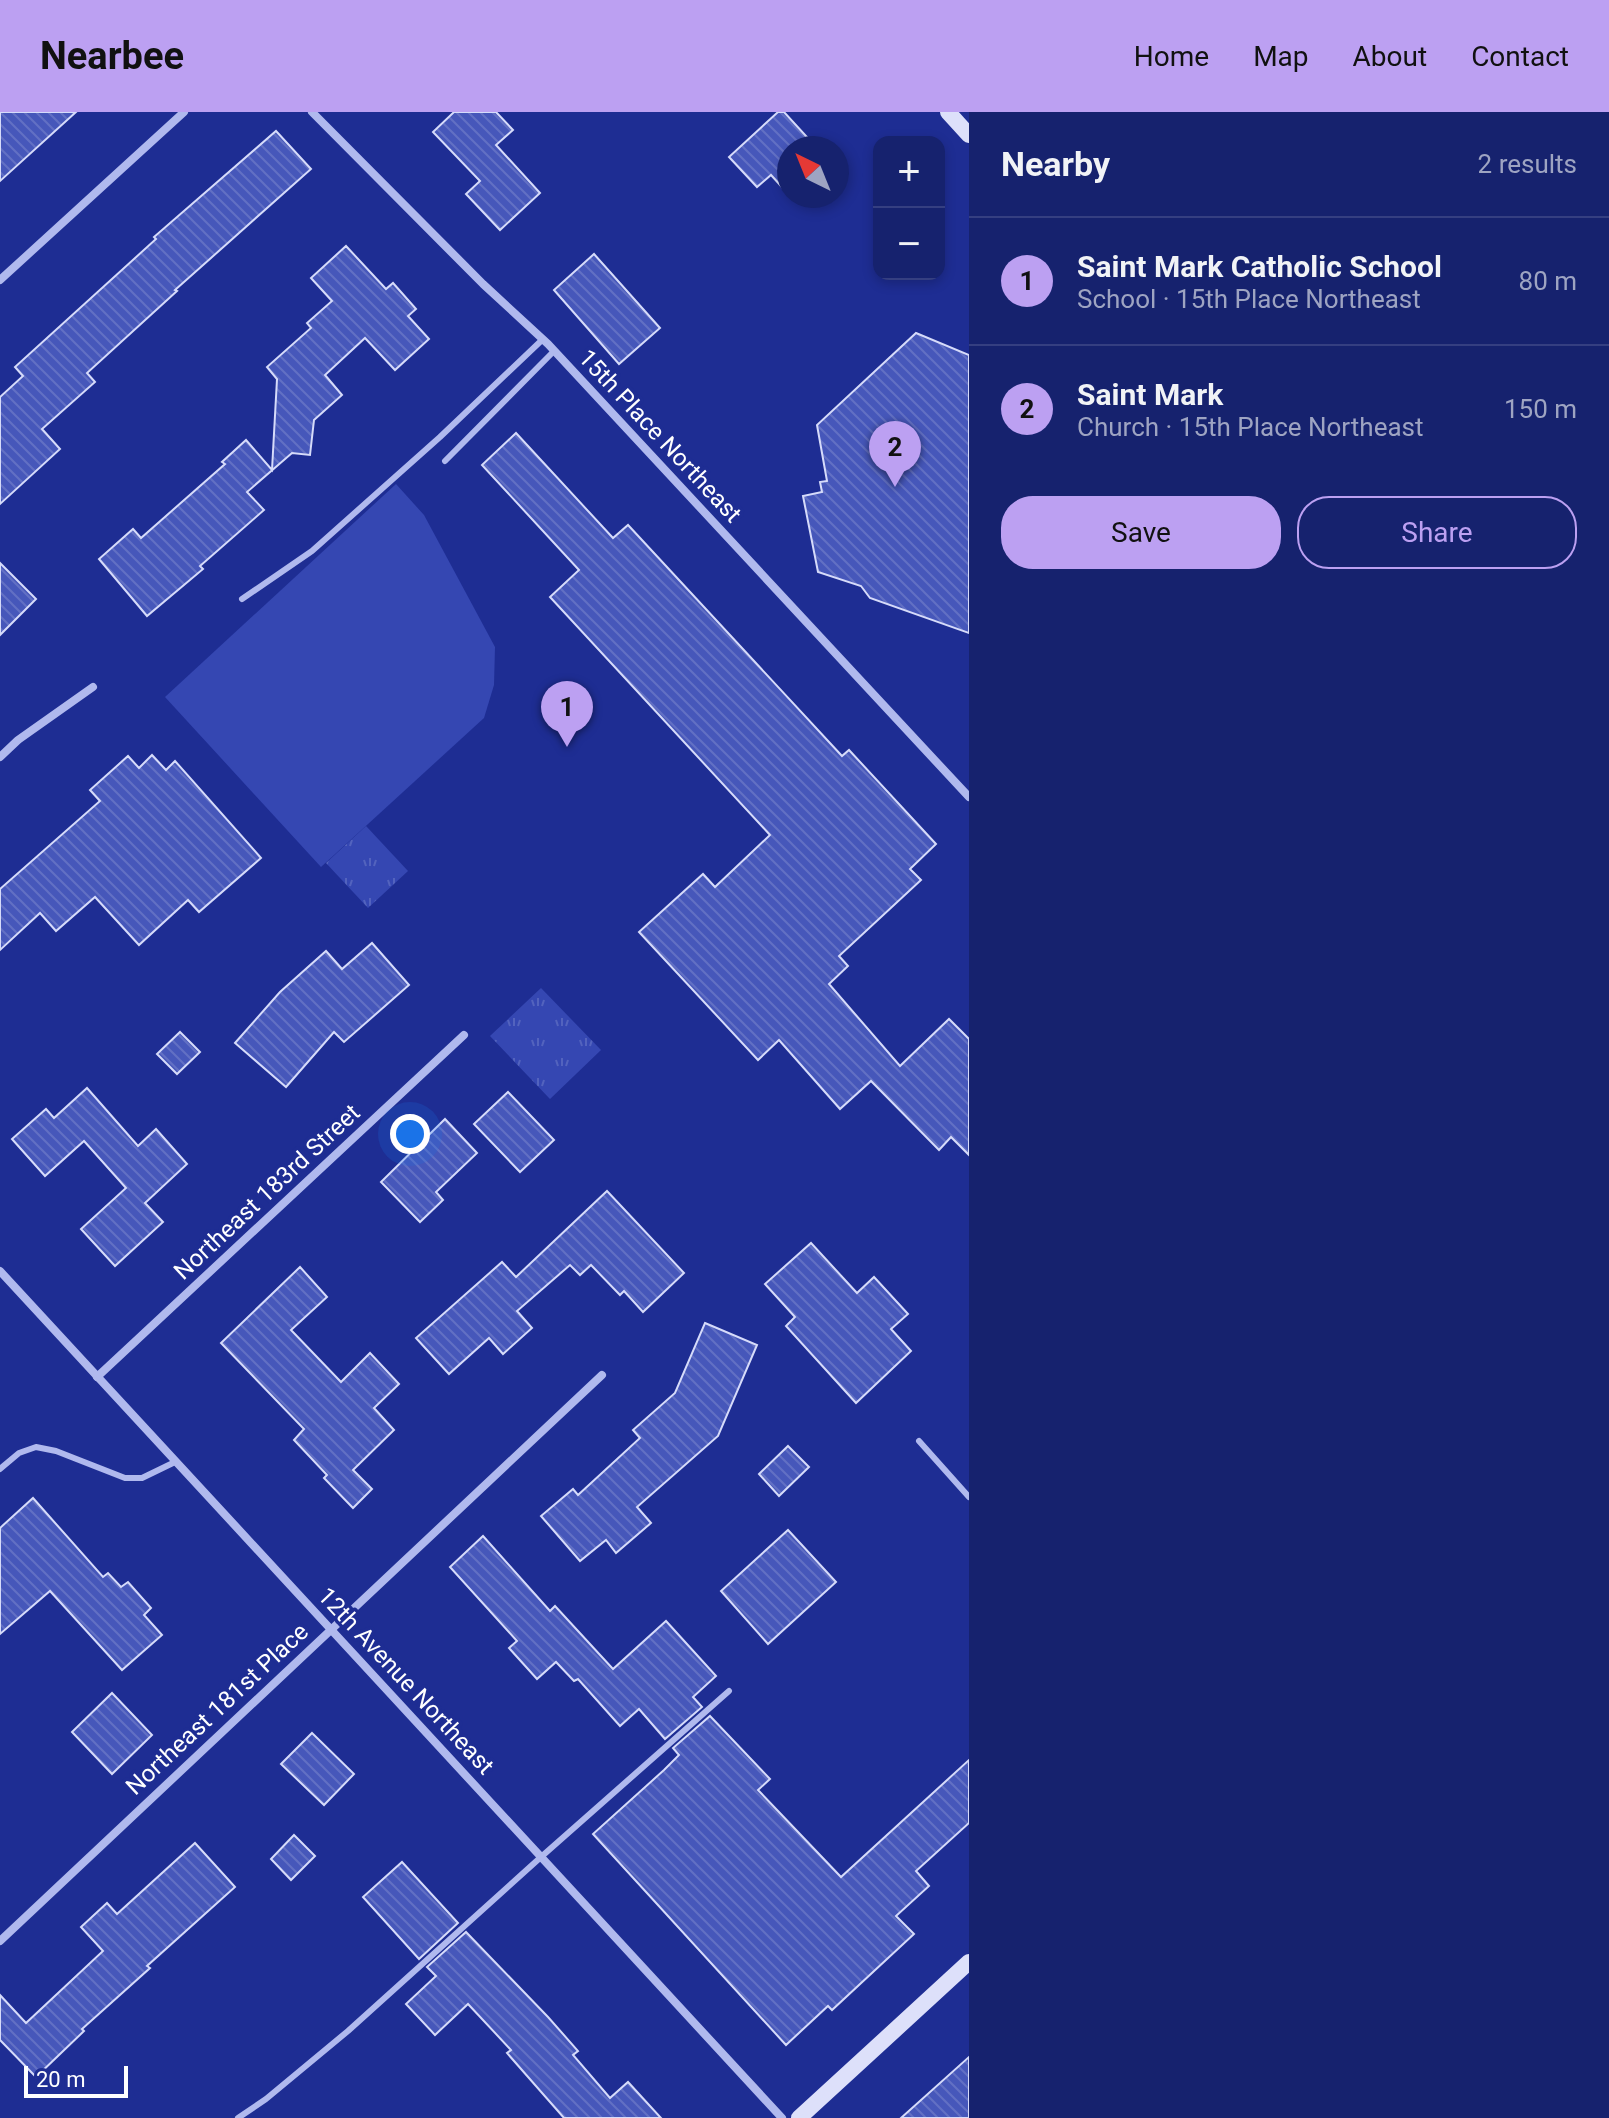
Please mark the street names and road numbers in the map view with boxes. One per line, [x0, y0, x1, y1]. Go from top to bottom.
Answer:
street label: 15th Place Northeast [573, 344, 747, 528]
street label: Northeast 183rd Street [168, 1099, 366, 1285]
street label: 12th Avenue Northeast [312, 1582, 500, 1780]
street label: Northeast 181st Place [120, 1617, 314, 1801]

